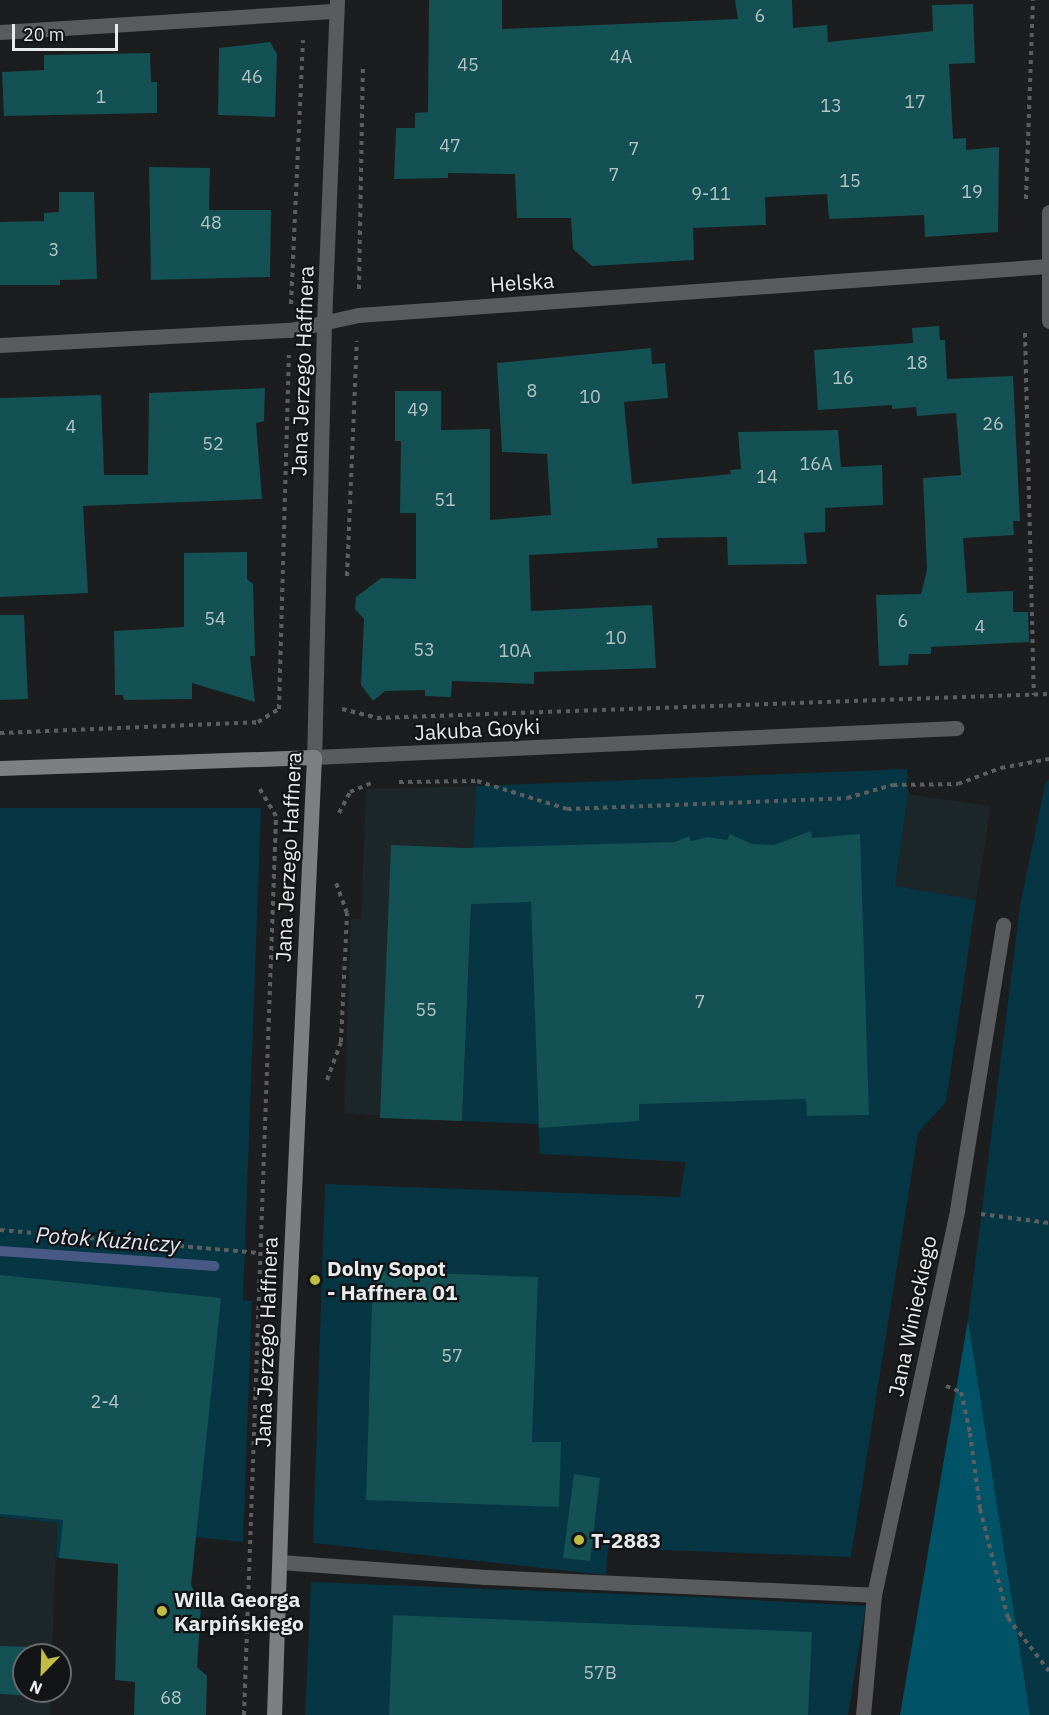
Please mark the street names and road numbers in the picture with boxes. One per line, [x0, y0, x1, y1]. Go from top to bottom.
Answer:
street label: Jana Jerzego Haffnera [286, 265, 318, 477]
street label: Helska [489, 267, 555, 297]
street label: Jakuba Goyki [413, 713, 541, 745]
street label: Jana Jerzego Haffnera [270, 751, 306, 963]
street label: Jana Winieckiego [883, 1233, 941, 1399]
street label: Jana Jerzego Haffnera [250, 1236, 282, 1448]

